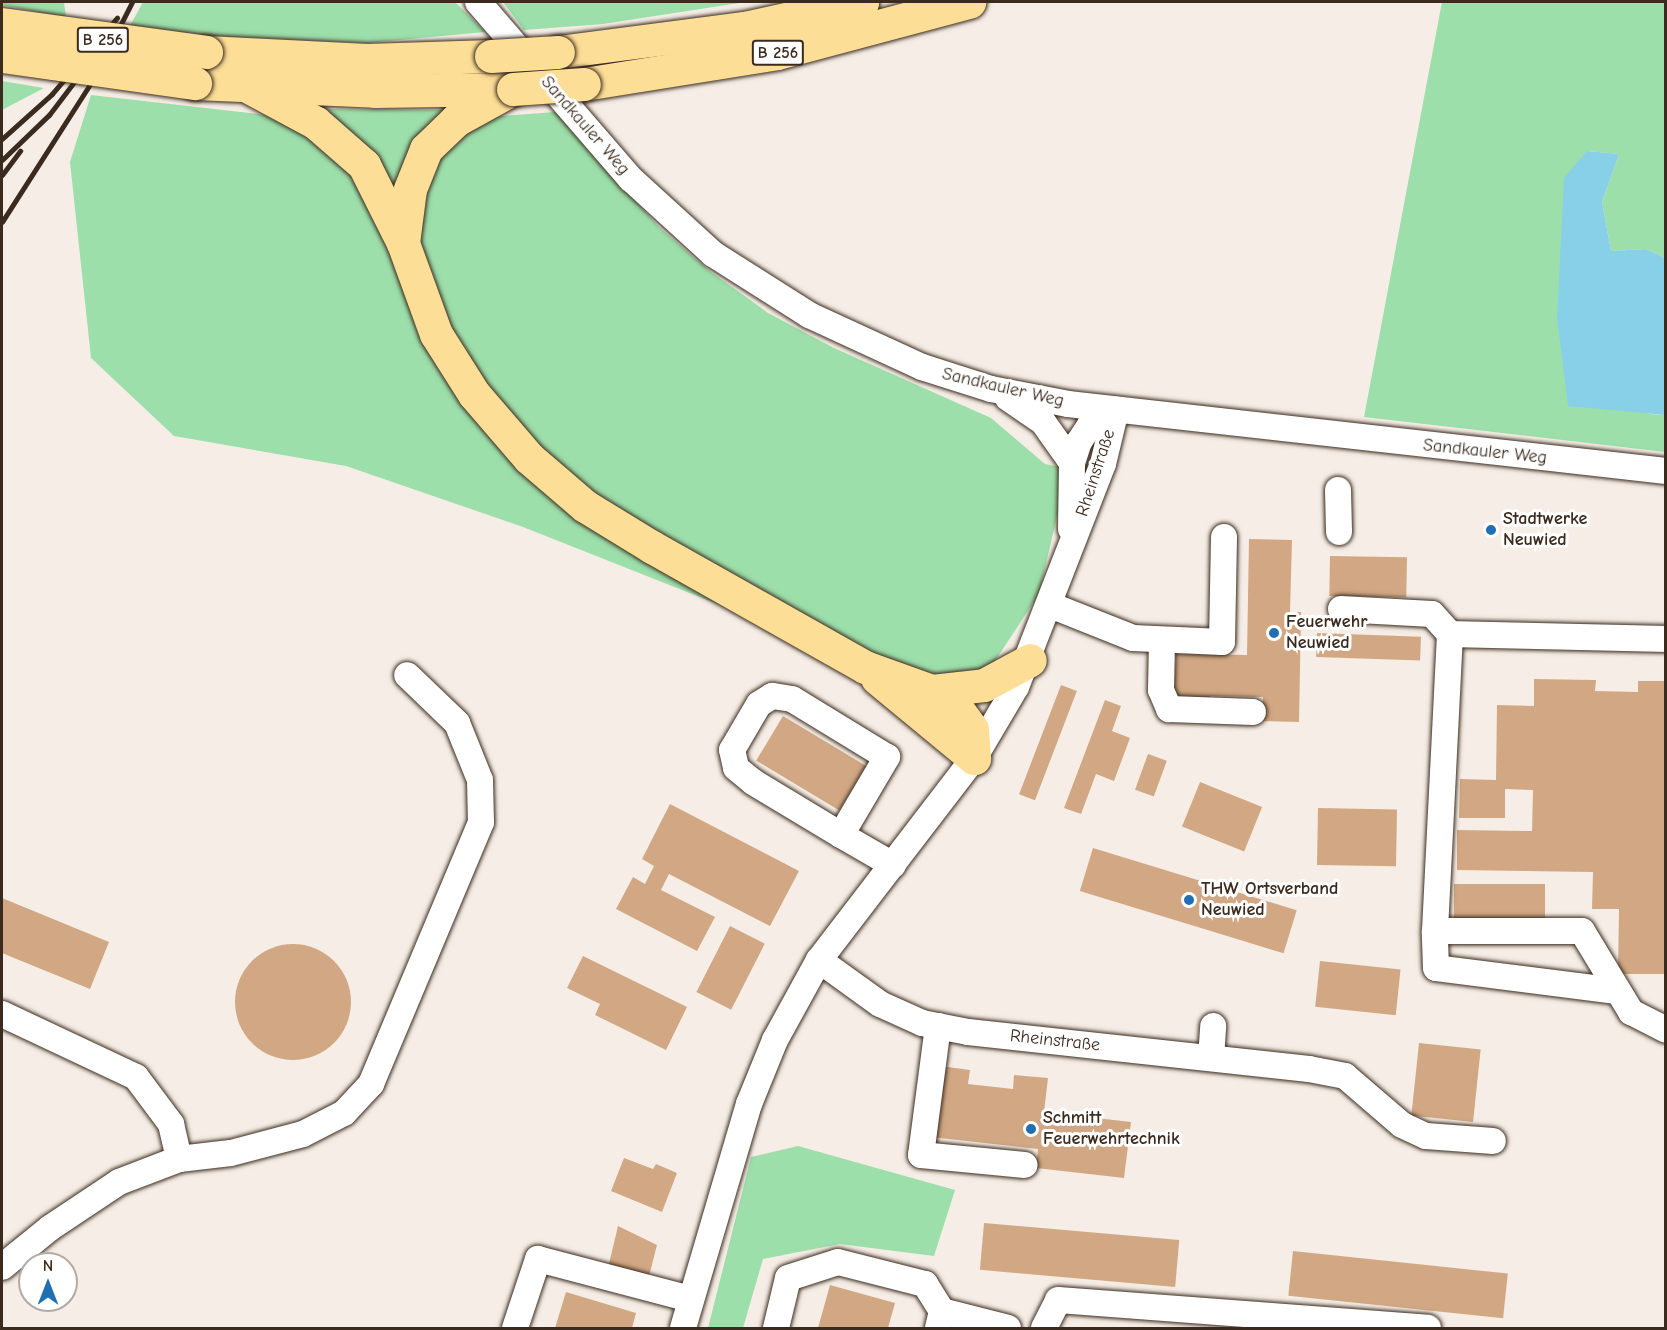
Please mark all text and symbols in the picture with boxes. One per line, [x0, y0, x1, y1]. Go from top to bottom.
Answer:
road number: B 256 [76, 27, 130, 53]
road number: B 256 [751, 40, 805, 66]
street label: Sandkauler Weg [536, 72, 634, 180]
street label: Sandkauler Weg [940, 363, 1066, 413]
street label: Rheinstraße [1072, 427, 1120, 519]
street label: Sandkauler Weg [1422, 435, 1548, 469]
place label: Stadtwerke Neuwied [1503, 509, 1587, 552]
marker: Stadtwerke Neuwied [1484, 523, 1498, 537]
place label: Feuerwehr Neuwied [1286, 612, 1367, 654]
marker: Feuerwehr Neuwied [1267, 626, 1281, 640]
place label: THW Ortsverband Neuwied [1201, 879, 1338, 922]
marker: THW Ortsverband Neuwied [1182, 893, 1196, 907]
street label: Rheinstraße [1009, 1026, 1101, 1056]
place label: Schmitt Feuerwehrtechnik [1043, 1108, 1180, 1150]
marker: Schmitt Feuerwehrtechnik [1024, 1122, 1038, 1136]
north arrow [18, 1252, 78, 1312]
text: N [43, 1257, 53, 1275]

